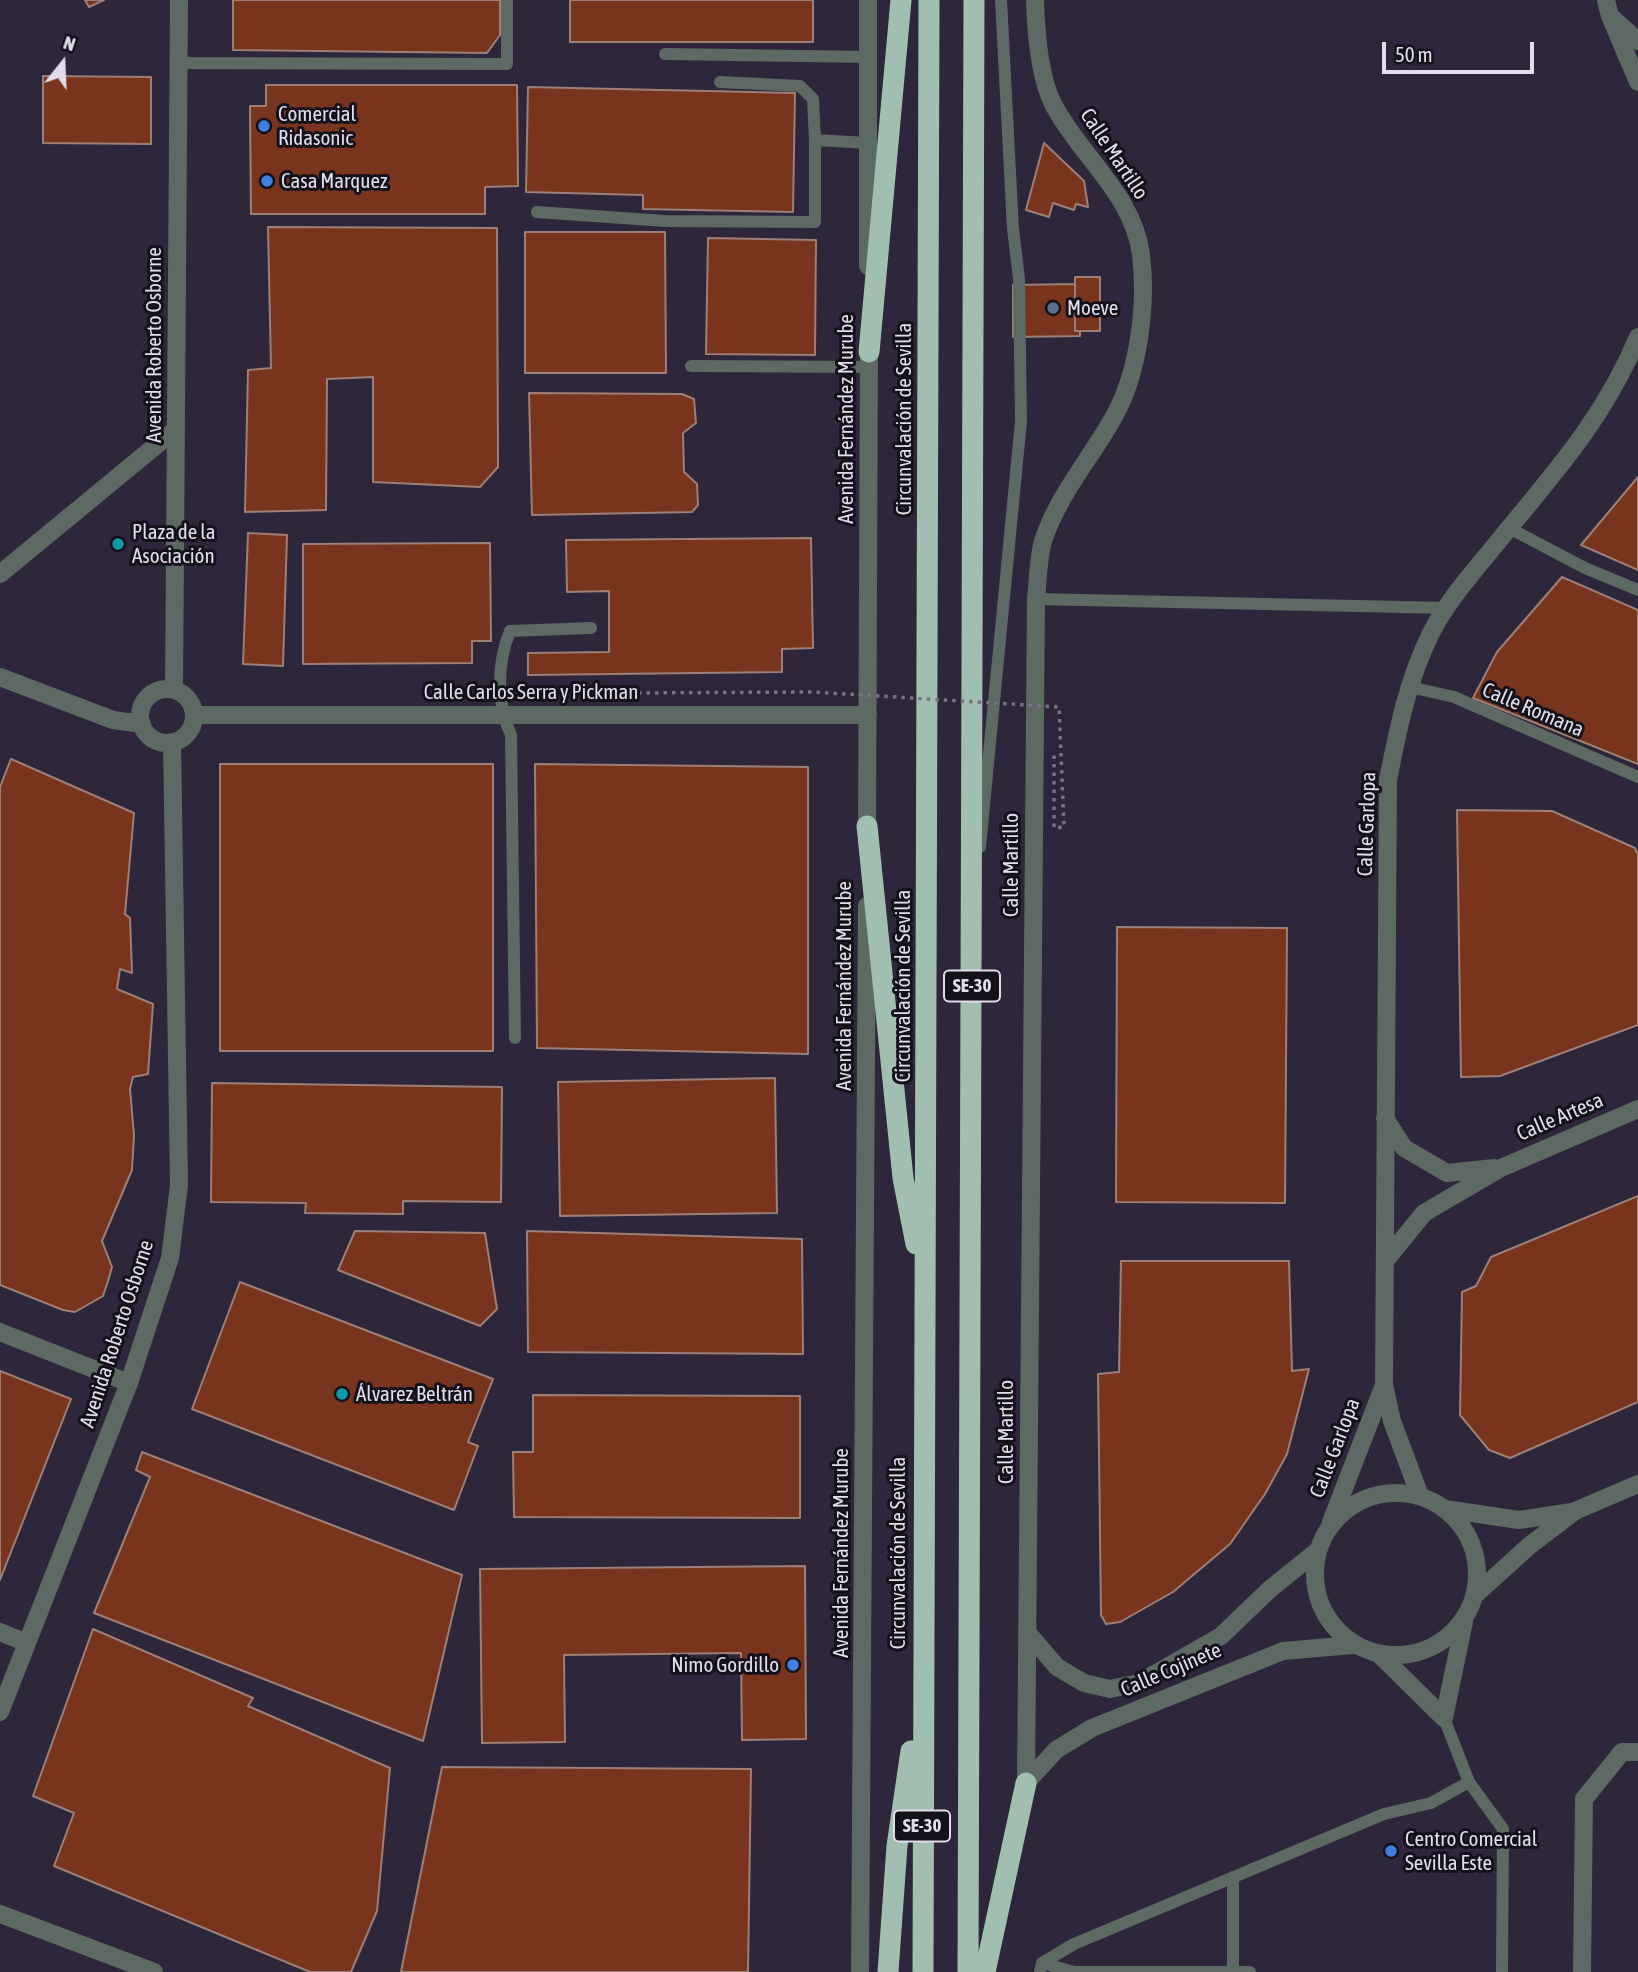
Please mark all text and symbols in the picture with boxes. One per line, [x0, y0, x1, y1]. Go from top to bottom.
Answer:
north arrow [28, 28, 98, 98]
scale bar [1386, 28, 1538, 72]
text: N [61, 31, 78, 55]
text: 50 m [1395, 42, 1433, 66]
place label: Comercial Ridasonic [278, 101, 356, 151]
street label: Calle Martillo [1074, 104, 1154, 204]
marker: Comercial Ridasonic [256, 118, 272, 134]
place label: Casa Marquez [281, 168, 387, 194]
marker: Casa Marquez [259, 173, 275, 189]
street label: Avenida Roberto Osborne [141, 247, 167, 443]
place label: Moeve [1067, 295, 1118, 321]
marker: Moeve [1045, 300, 1061, 316]
street label: Avenida Fernández Murube [833, 314, 859, 524]
street label: Circunvalación de Sevilla [891, 323, 917, 515]
place label: Plaza de la Asociación [132, 519, 216, 569]
marker: Plaza de la Asociación [110, 536, 126, 552]
street label: Calle Romana [1478, 677, 1588, 743]
street label: Calle Carlos Serra y Pickman [424, 679, 638, 705]
street label: Calle Garlopa [1353, 771, 1381, 877]
street label: Calle Martillo [998, 813, 1024, 917]
street label: Avenida Fernández Murube [831, 881, 857, 1091]
street label: Circunvalación de Sevilla [890, 890, 916, 1082]
road number: SE-30 [944, 970, 1000, 1002]
street label: Calle Artesa [1513, 1088, 1607, 1146]
street label: Avenida Roberto Osborne [75, 1237, 159, 1431]
street label: Calle Martillo [993, 1380, 1019, 1484]
place label: Álvarez Beltrán [356, 1381, 473, 1407]
marker: Álvarez Beltrán [334, 1386, 350, 1402]
street label: Calle Garlopa [1304, 1395, 1366, 1501]
street label: Avenida Fernández Murube [828, 1448, 854, 1658]
street label: Circunvalación de Sevilla [885, 1457, 911, 1649]
street label: Calle Cojinete [1117, 1638, 1225, 1702]
place label: Nimo Gordillo [671, 1652, 779, 1678]
marker: Nimo Gordillo [785, 1657, 801, 1673]
road number: SE-30 [894, 1810, 950, 1842]
place label: Centro Comercial Sevilla Este [1405, 1826, 1537, 1876]
marker: Centro Comercial Sevilla Este [1383, 1843, 1399, 1859]

